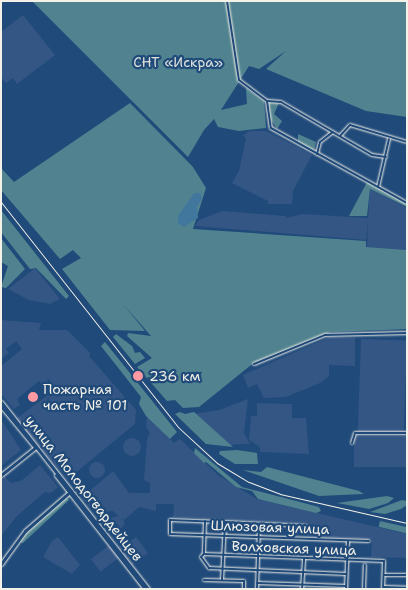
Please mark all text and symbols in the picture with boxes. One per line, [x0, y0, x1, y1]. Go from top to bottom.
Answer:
park label: СНТ «Искра» [133, 54, 223, 70]
place label: 236 км [149, 368, 200, 384]
marker: 236 км [131, 369, 145, 383]
place label: Пожарная часть № 101 [43, 381, 127, 414]
marker: Пожарная часть № 101 [27, 391, 39, 403]
street label: улица Молодогвардейцев [22, 412, 146, 564]
street label: Шлюзовая улица [210, 517, 330, 537]
street label: Волховская улица [231, 537, 357, 559]

